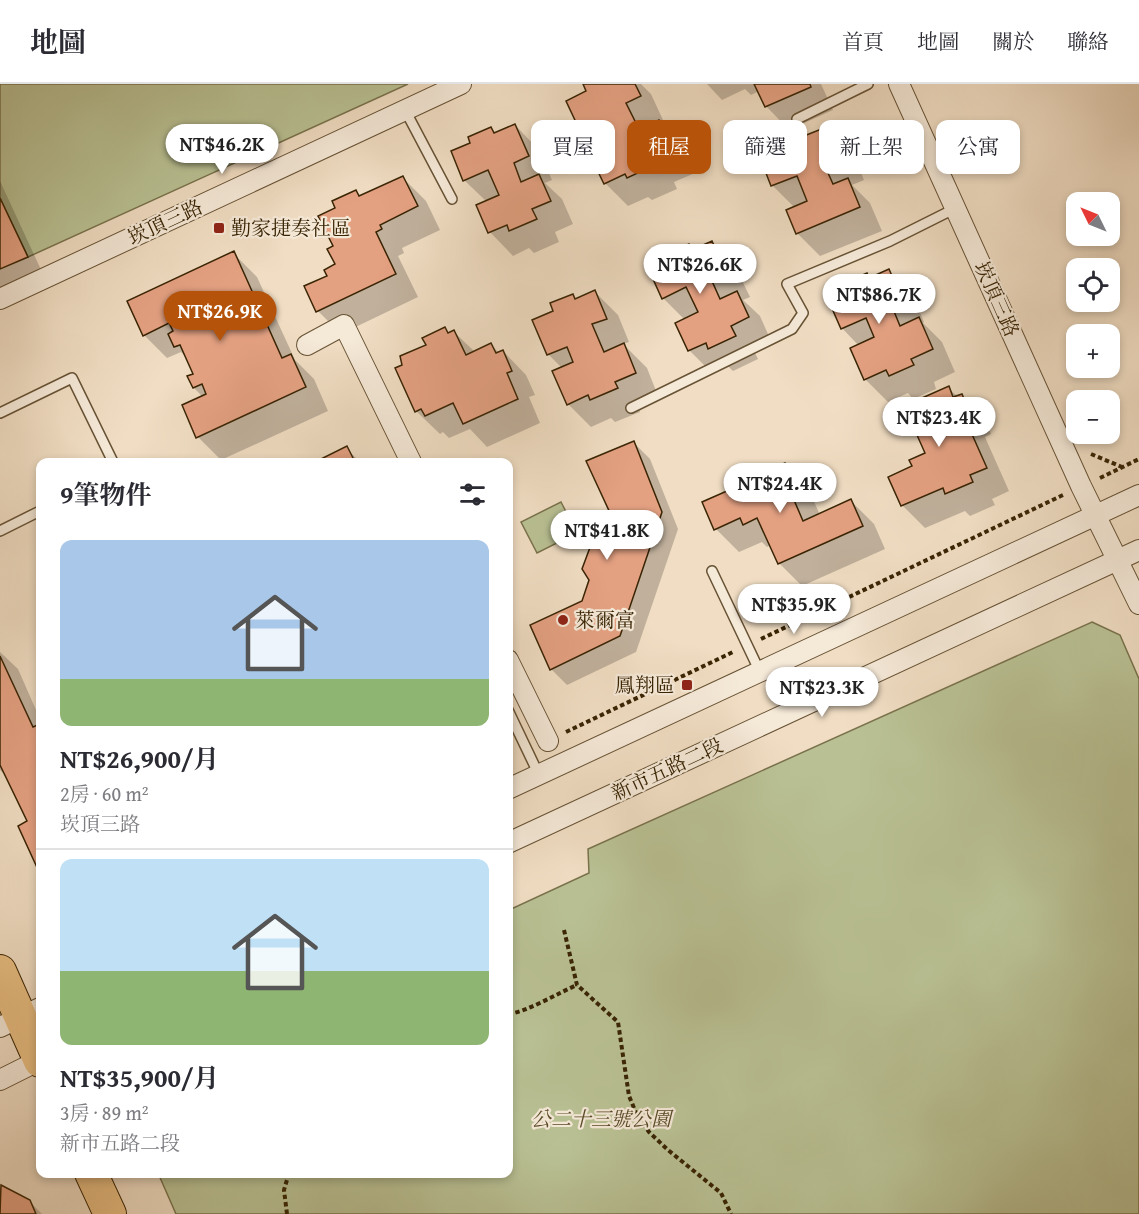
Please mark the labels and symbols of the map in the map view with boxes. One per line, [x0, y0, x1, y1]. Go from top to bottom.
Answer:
pin: NT$46.2K [160, 124, 284, 175]
street label: 崁頂三路 [122, 192, 207, 252]
north arrow [1066, 192, 1120, 246]
place label: 勤家捷奏社區 [231, 213, 351, 242]
marker: 勤家捷奏社區 [212, 221, 226, 235]
pin: NT$26.6K [638, 244, 762, 295]
street label: 崁頂三路 [968, 256, 1027, 341]
pin: NT$86.7K [817, 274, 941, 325]
pin: NT$26.9K [158, 291, 282, 342]
pin: NT$23.4K [877, 397, 1001, 448]
pin: NT$24.4K [718, 463, 842, 514]
pin: NT$41.8K [545, 510, 669, 561]
pin: NT$35.9K [732, 584, 856, 635]
place label: 萊爾富 [575, 605, 635, 634]
marker: 萊爾富 [556, 613, 570, 627]
pin: NT$23.3K [760, 667, 884, 718]
place label: 鳳翔區 [615, 670, 675, 699]
marker: 鳳翔區 [680, 678, 694, 692]
street label: 新市五路二段 [606, 730, 727, 807]
park label: 公二十三號公園 [531, 1104, 674, 1133]

